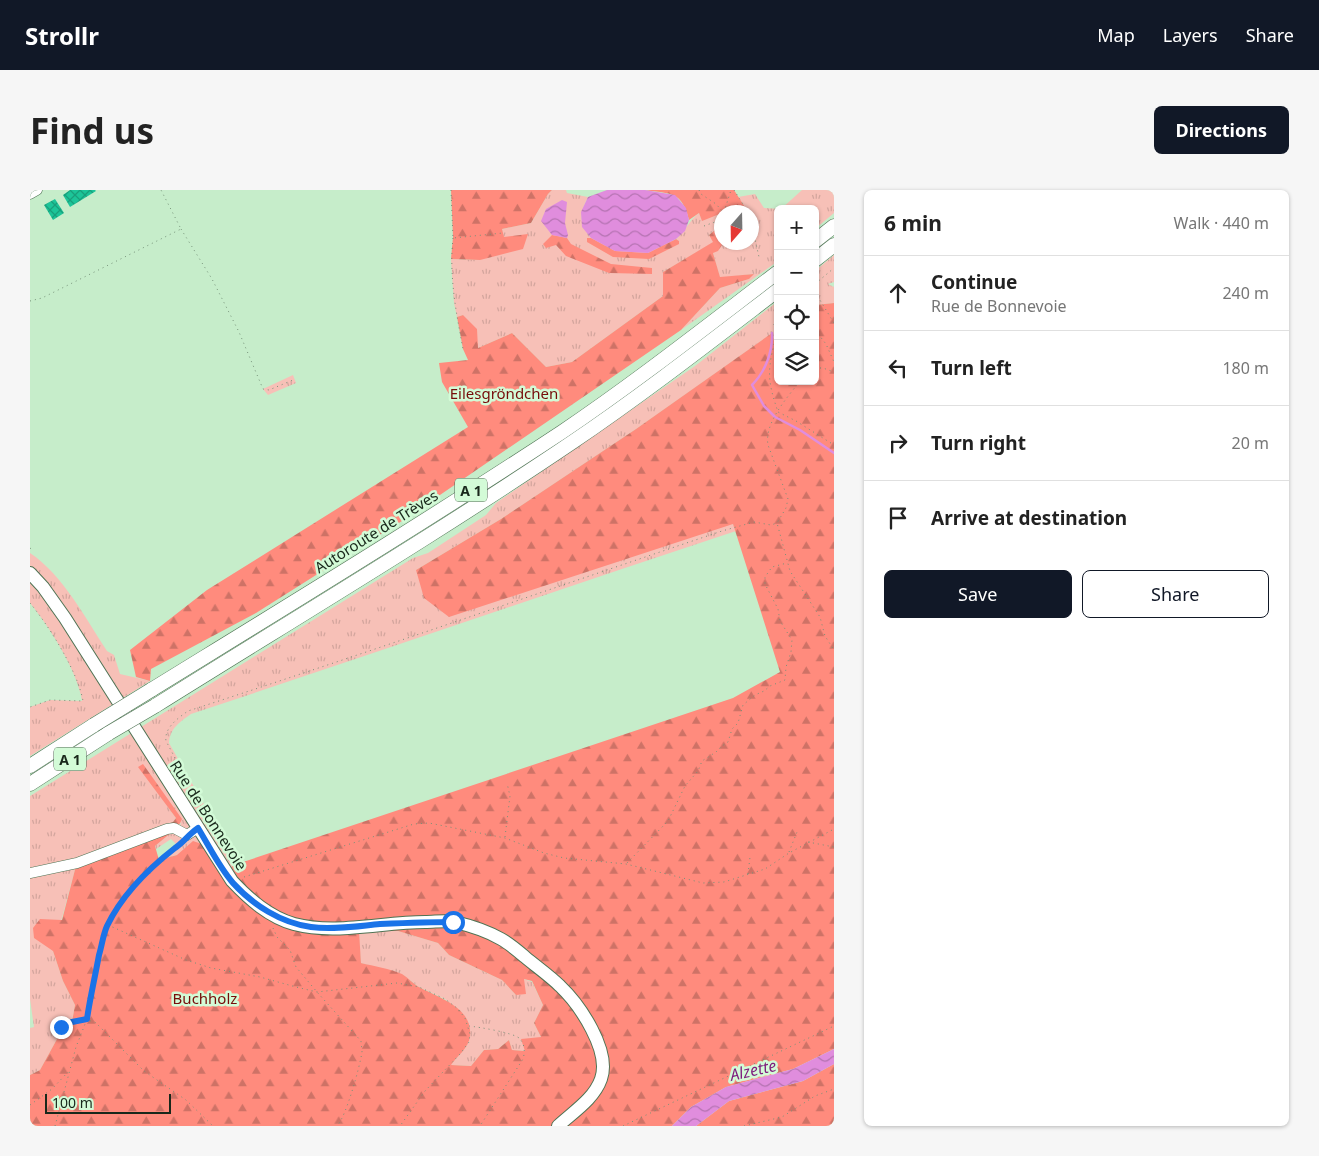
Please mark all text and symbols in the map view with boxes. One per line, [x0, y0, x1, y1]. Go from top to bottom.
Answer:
text: Strollr [25, 19, 99, 52]
text: Map [1097, 23, 1135, 47]
text: Layers [1163, 23, 1218, 47]
text: Share [1246, 23, 1294, 47]
button: Directions [1154, 106, 1289, 154]
text: Find us [30, 107, 154, 154]
north arrow [714, 205, 759, 250]
map controls [774, 205, 819, 385]
button: + [774, 205, 819, 250]
text: 6 min [884, 209, 942, 237]
text: Walk · 440 m [1174, 212, 1269, 234]
button: − [774, 250, 819, 295]
text: Continue [931, 269, 1017, 295]
icon: ahead [884, 279, 912, 307]
text: 240 m [1222, 282, 1269, 304]
button: locate [774, 295, 819, 340]
text: Rue de Bonnevoie [931, 295, 1067, 317]
button: layers [774, 340, 819, 385]
icon: left [884, 354, 912, 382]
text: Turn left [931, 355, 1012, 381]
text: 180 m [1222, 357, 1269, 379]
park label: Eilesgröndchen [450, 383, 558, 403]
icon: right [884, 429, 912, 457]
text: Turn right [931, 430, 1026, 456]
text: 20 m [1232, 432, 1269, 454]
road number: A 1 [455, 478, 487, 502]
street label: Autoroute de Trèves [311, 485, 441, 577]
icon: arrive [884, 504, 912, 532]
text: Arrive at destination [931, 505, 1127, 531]
button: Save [884, 570, 1072, 618]
button: Share [1082, 570, 1269, 618]
road number: A 1 [54, 748, 86, 770]
street label: Rue de Bonnevoie [166, 756, 252, 874]
route start [442, 911, 465, 934]
park label: Buchholz [173, 988, 237, 1008]
route end [50, 1016, 73, 1039]
water label: Alzette [727, 1054, 778, 1086]
scale bar [45, 1091, 171, 1114]
text: 100 m [52, 1093, 93, 1112]

